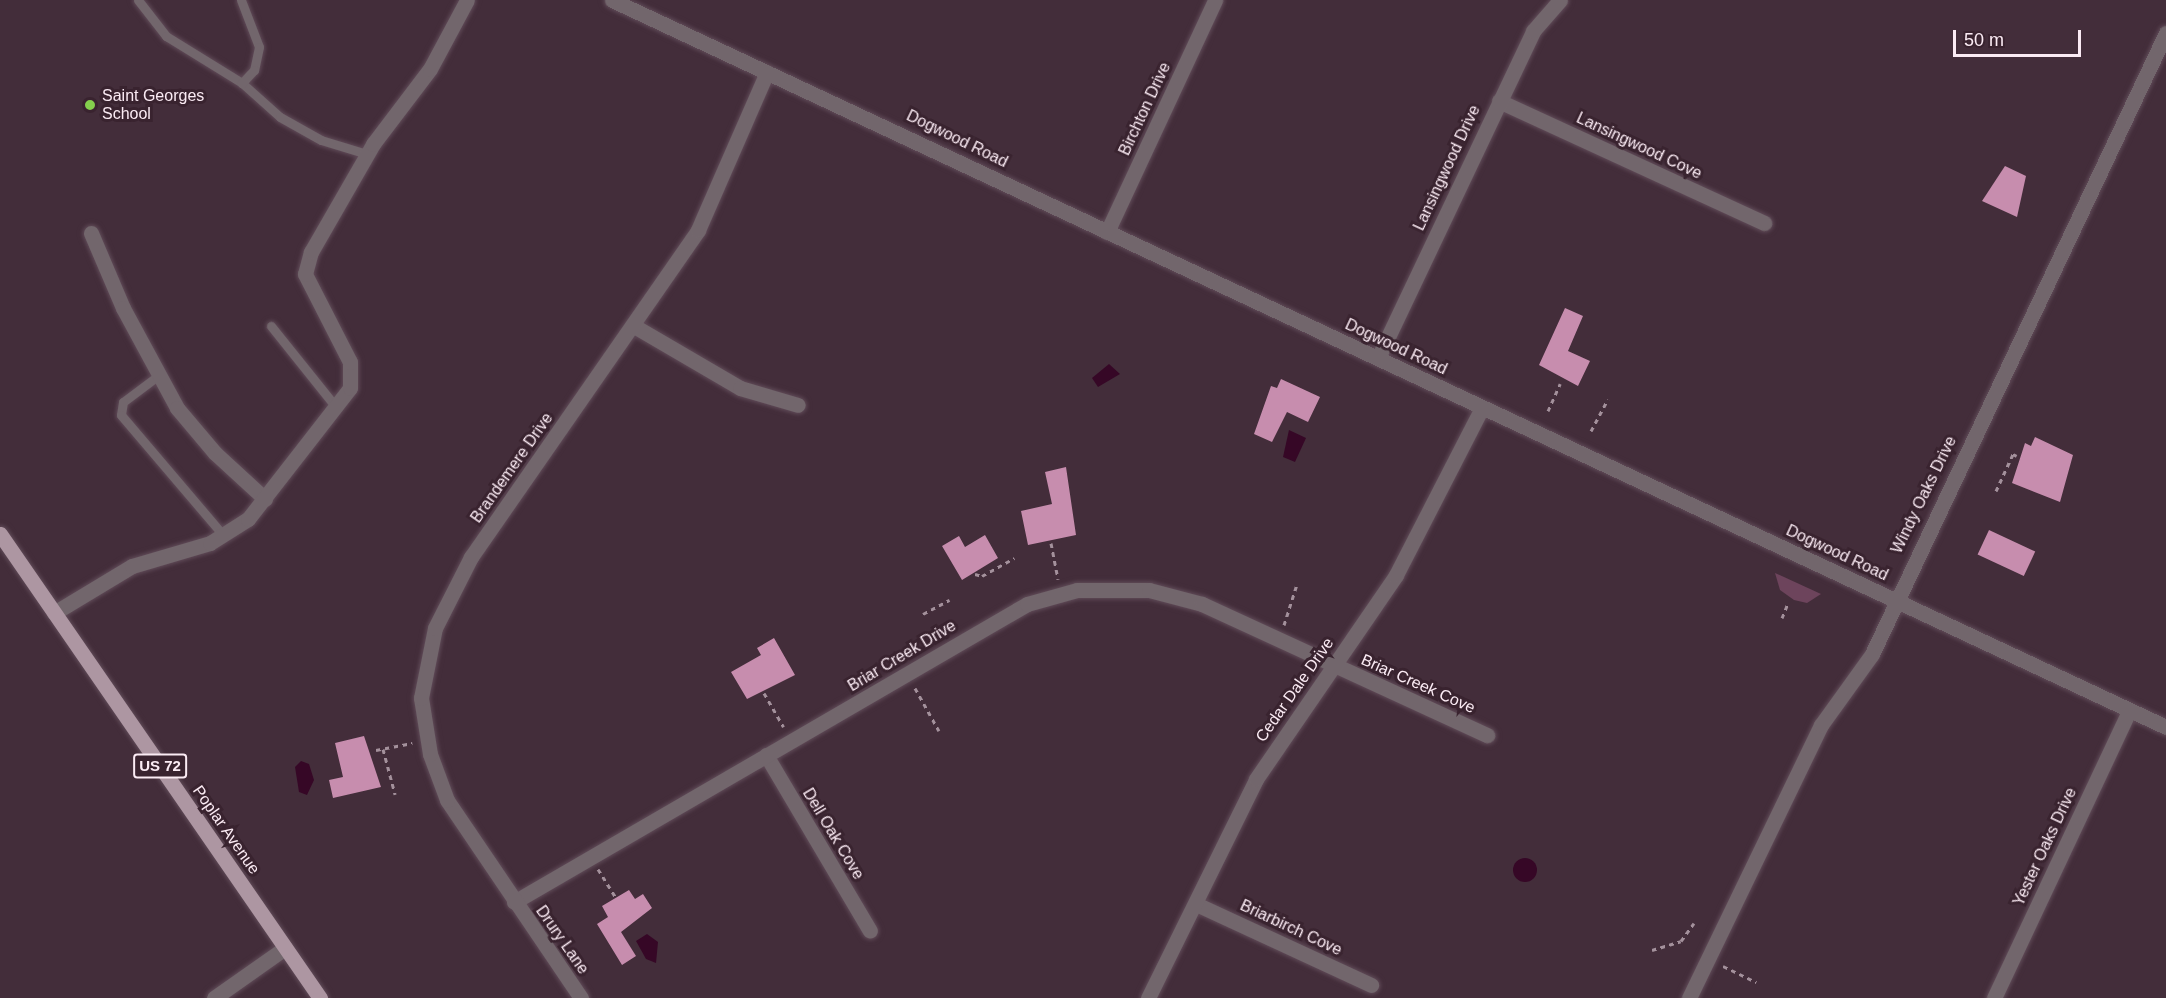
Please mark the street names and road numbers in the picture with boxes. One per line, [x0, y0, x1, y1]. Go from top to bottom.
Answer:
street label: Birchton Drive [1115, 59, 1175, 159]
street label: Lansingwood Drive [1410, 102, 1484, 234]
street label: Dogwood Road [903, 106, 1011, 172]
street label: Lansingwood Cove [1573, 109, 1705, 183]
street label: Dogwood Road [1342, 315, 1450, 379]
street label: Brandemere Drive [467, 409, 557, 527]
street label: Windy Oaks Drive [1887, 433, 1961, 557]
street label: Dogwood Road [1783, 521, 1891, 585]
street label: Briar Creek Drive [844, 616, 960, 696]
street label: Cedar Dale Drive [1252, 634, 1338, 746]
street label: Briar Creek Cove [1358, 650, 1478, 718]
road number: US 72 [133, 754, 187, 778]
street label: Poplar Avenue [188, 782, 264, 878]
street label: Dell Oak Cove [798, 785, 868, 883]
street label: Yester Oaks Drive [2009, 785, 2081, 909]
street label: Briarbirch Cove [1237, 896, 1345, 960]
street label: Drury Lane [531, 902, 593, 978]

